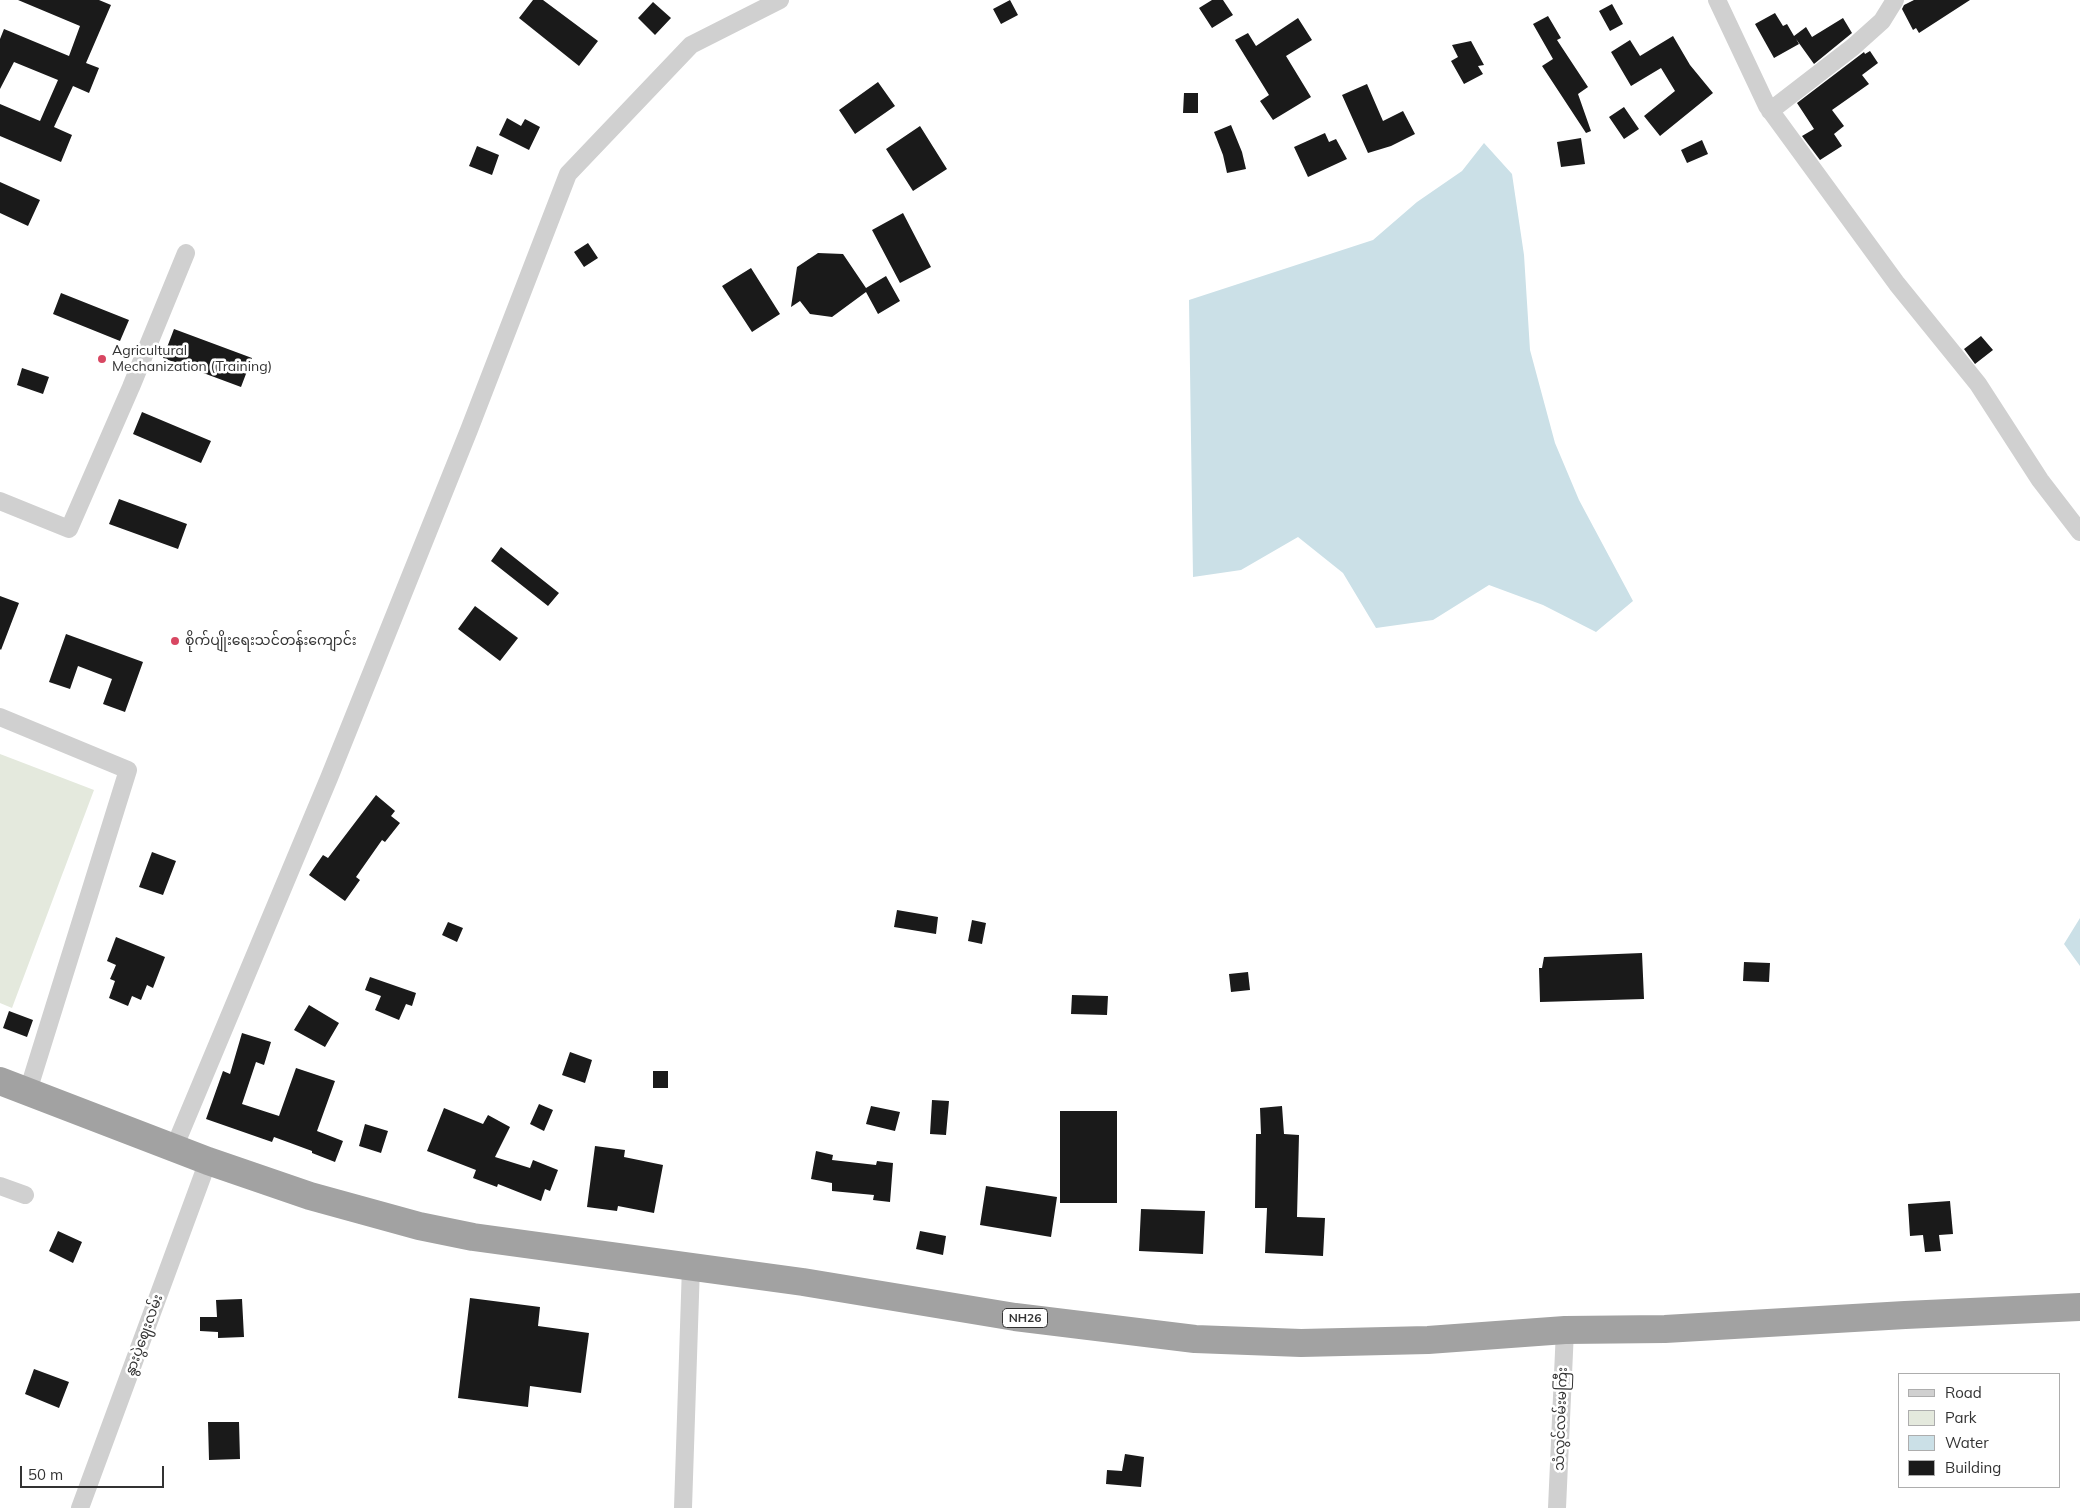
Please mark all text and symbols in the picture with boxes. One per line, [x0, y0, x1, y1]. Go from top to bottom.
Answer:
place label: Agricultural Mechanization (Training) [112, 343, 272, 376]
marker: Agricultural Mechanization (Training) [96, 353, 108, 365]
place label: စိုက်ပျိုးရေးသင်တန်းကျောင်း [185, 633, 357, 649]
marker: စိုက်ပျိုးရေးသင်တန်းကျောင်း [169, 635, 181, 647]
street label: နွားပွဲဈေးလမ်း [122, 1292, 166, 1378]
road number: NH26 [1002, 1309, 1048, 1328]
street label: သံလွင်လမ်းမကြီး [1551, 1367, 1571, 1471]
legend [1898, 1373, 2060, 1488]
text: Road [1945, 1383, 1982, 1402]
text: Park [1945, 1408, 1977, 1427]
text: Water [1945, 1433, 1989, 1452]
scale bar [22, 1456, 166, 1488]
text: Building [1945, 1458, 2001, 1477]
text: 50 m [28, 1465, 63, 1484]

